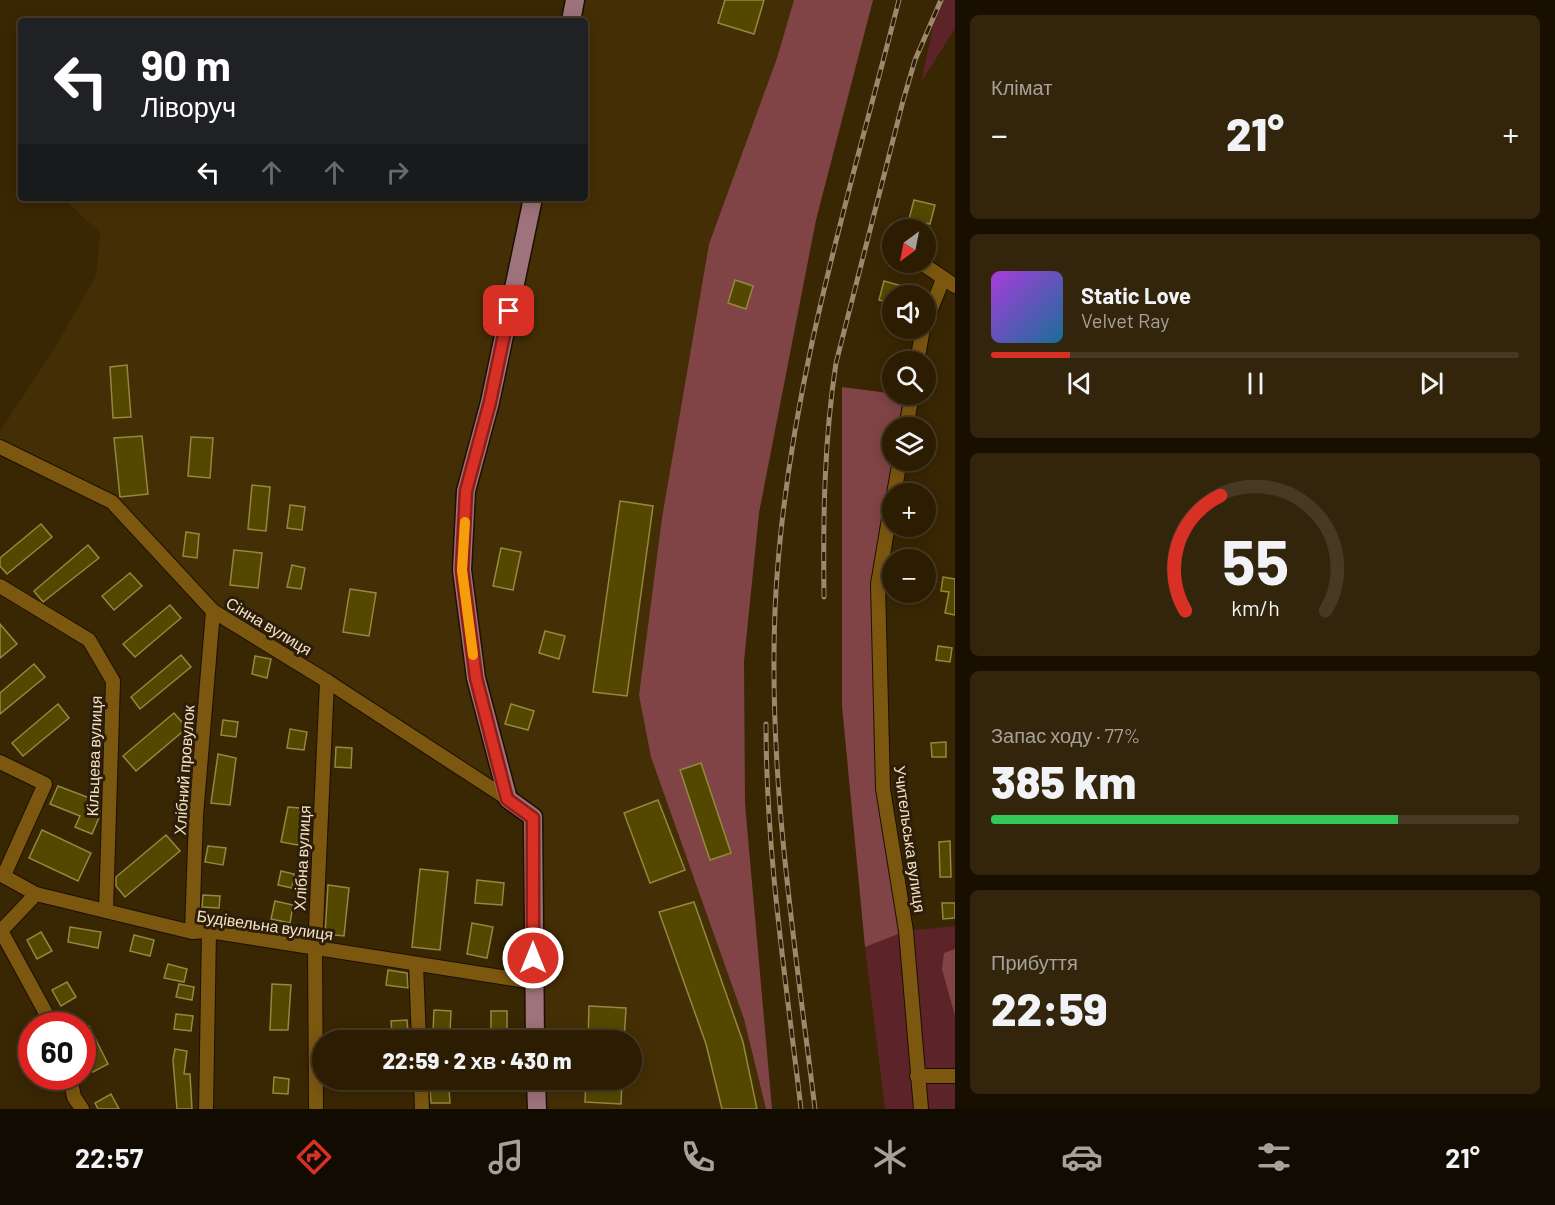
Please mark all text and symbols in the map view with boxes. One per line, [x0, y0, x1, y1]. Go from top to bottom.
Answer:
text: 90 m [141, 39, 231, 89]
icon: left [42, 42, 120, 120]
text: Клімат [991, 75, 1052, 99]
text: Ліворуч [141, 90, 236, 122]
text: 21° [1226, 106, 1284, 160]
text: − [991, 114, 1008, 154]
text: + [1502, 114, 1519, 154]
icon: left [192, 156, 225, 189]
icon: ahead [255, 156, 288, 189]
icon: ahead [318, 156, 351, 189]
icon: right [381, 156, 414, 189]
north arrow [882, 219, 936, 273]
map controls [882, 219, 936, 603]
text: Static Love [1081, 282, 1191, 308]
pin [483, 285, 534, 336]
button: sound [882, 285, 936, 339]
icon: arrive [492, 294, 525, 327]
text: Velvet Ray [1081, 308, 1170, 332]
button: search [882, 351, 936, 405]
icon: previous [1063, 367, 1096, 400]
icon: pause [1239, 367, 1272, 400]
icon: next [1415, 367, 1448, 400]
button: layers [882, 417, 936, 471]
button: + [882, 483, 936, 537]
text: 55 [1221, 524, 1289, 598]
button: − [882, 549, 936, 603]
street label: Сінна вулиця [223, 593, 316, 659]
text: km/h [1231, 596, 1279, 621]
street label: Кільцева вулиця [82, 695, 105, 817]
street label: Хлібний провулок [169, 703, 198, 836]
text: Запас ходу · 77% [991, 723, 1140, 747]
text: 385 km [991, 754, 1136, 808]
street label: Учительська вулиця [891, 764, 930, 914]
street label: Хлібна вулиця [289, 805, 314, 911]
street label: Будівельна вулиця [196, 906, 335, 943]
position arrow [501, 926, 565, 990]
text: Прибуття [991, 950, 1078, 974]
text: 22:59 [991, 981, 1108, 1035]
speed limit sign: 60 [18, 1012, 96, 1090]
text: 22:59 · 2 хв · 430 m [382, 1047, 572, 1073]
icon: directions [293, 1136, 335, 1178]
icon: music [485, 1136, 527, 1178]
icon: phone [677, 1136, 719, 1178]
icon: climate [869, 1136, 911, 1178]
icon: car [1061, 1136, 1103, 1178]
icon: filters [1253, 1136, 1295, 1178]
text: 22:57 [75, 1141, 143, 1173]
text: 21° [1445, 1141, 1480, 1173]

